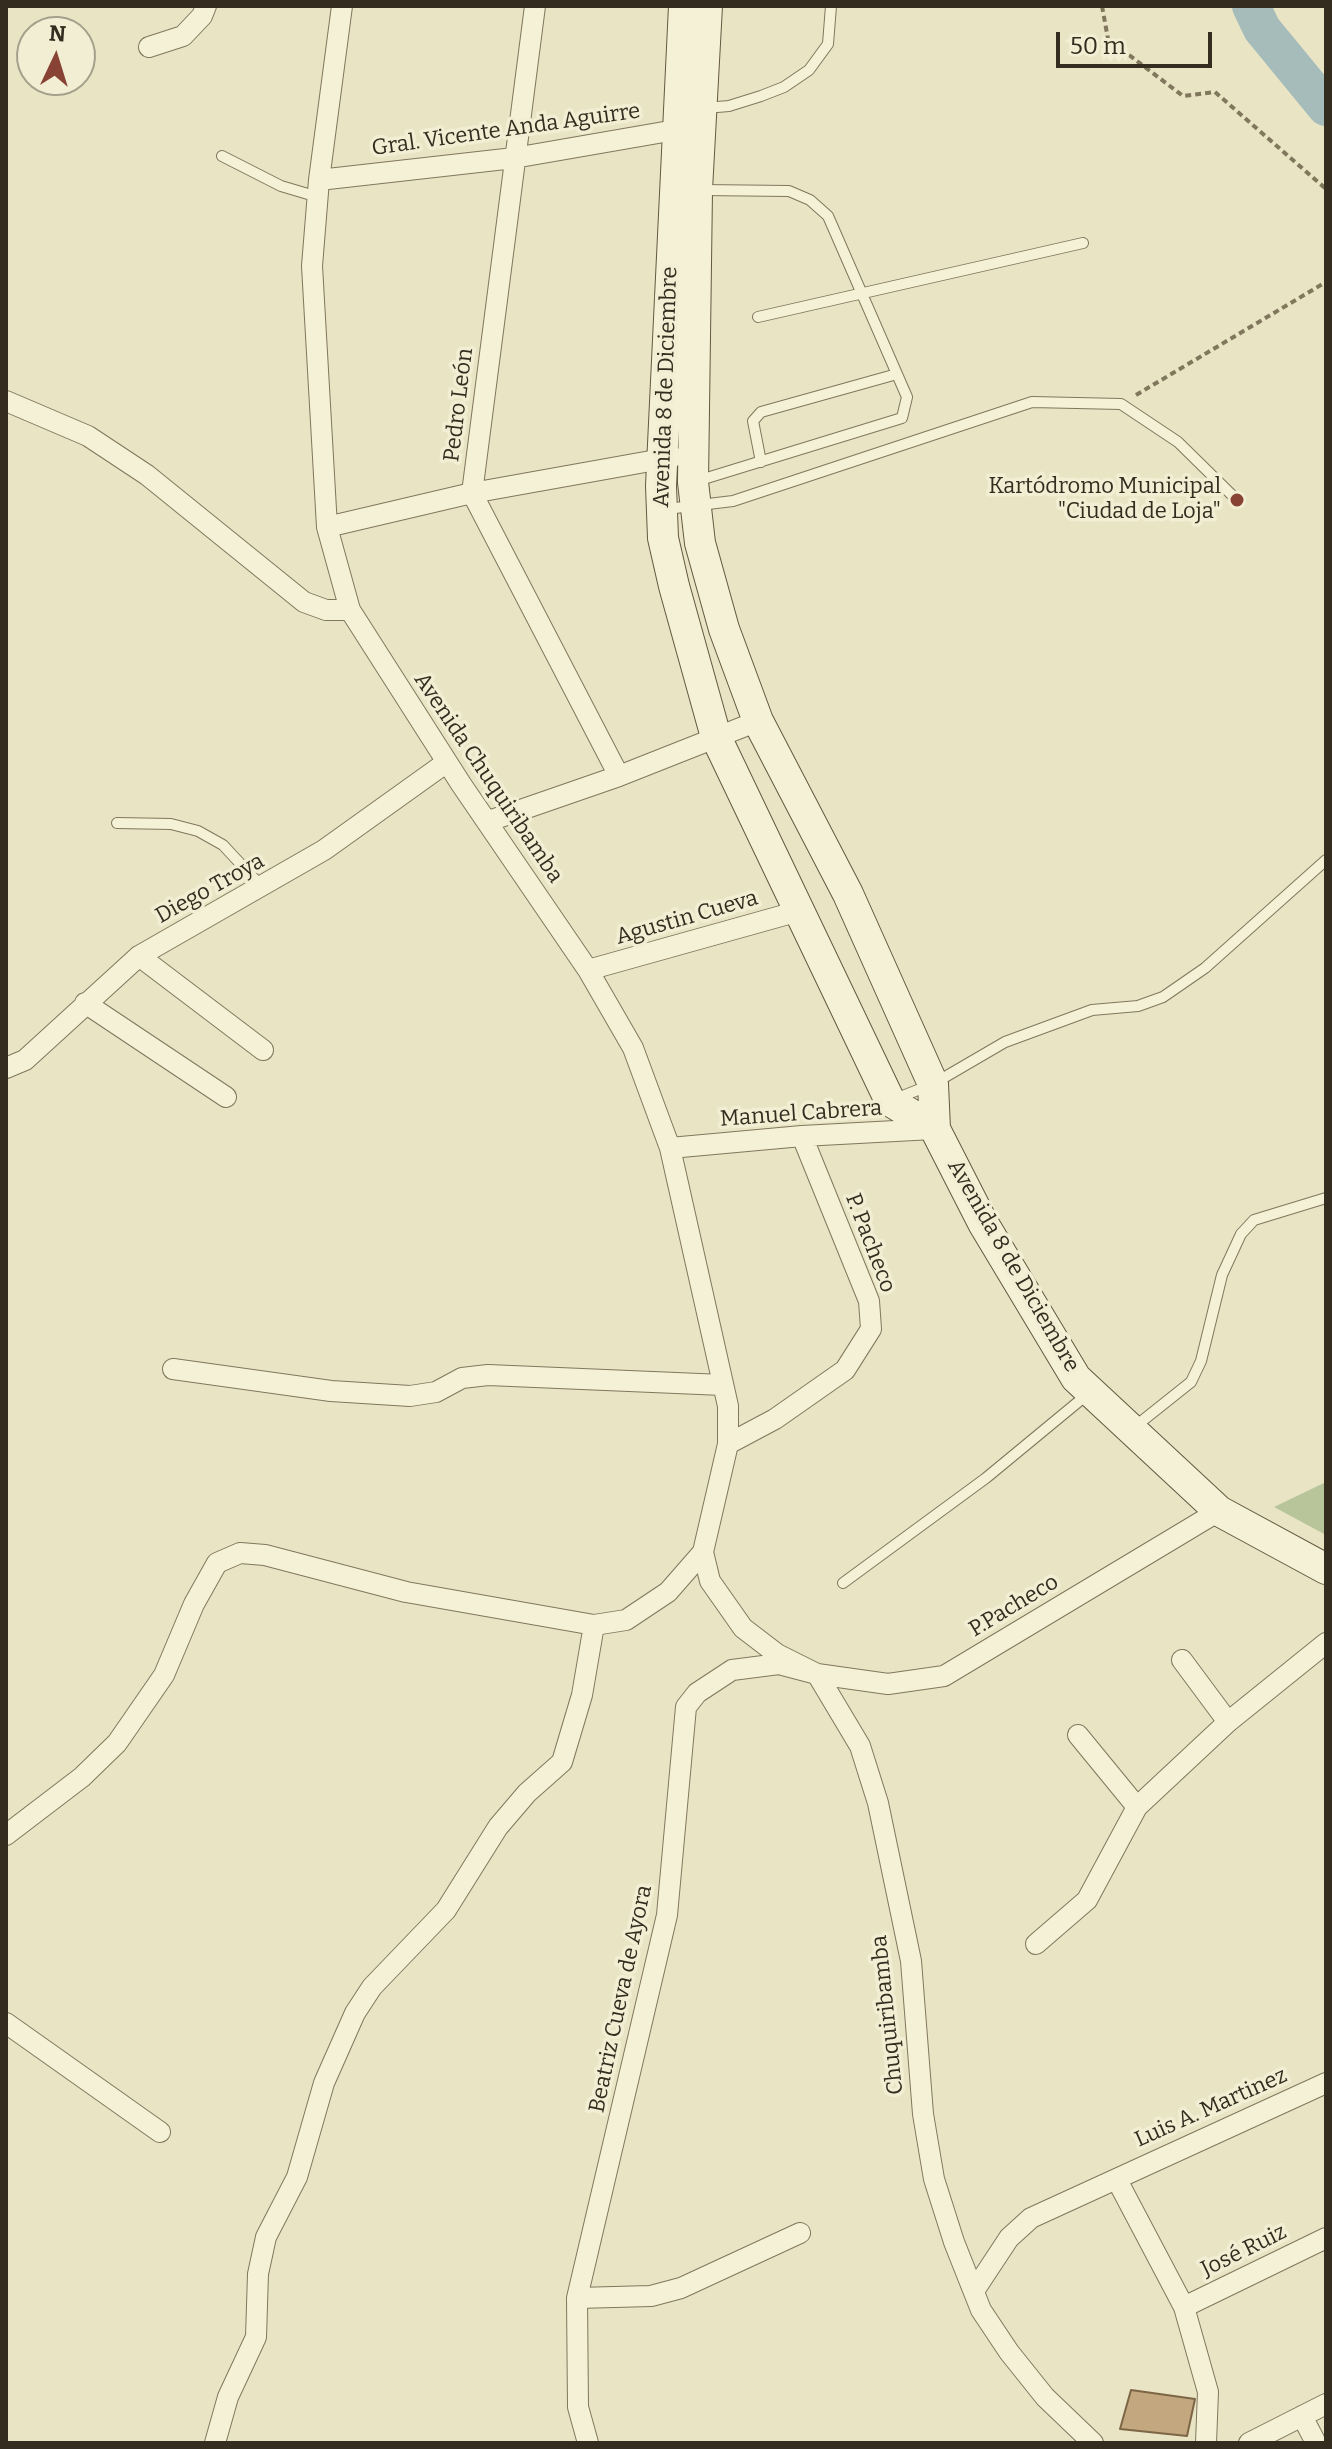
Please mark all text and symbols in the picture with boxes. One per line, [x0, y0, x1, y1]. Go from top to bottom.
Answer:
north arrow [16, 16, 96, 96]
scale bar [1060, 16, 1216, 66]
text: N [48, 19, 67, 48]
text: 50 m [1070, 32, 1126, 60]
street label: Gral. Vicente Anda Aguirre [370, 98, 642, 162]
street label: Avenida 8 de Diciembre [649, 266, 683, 508]
street label: Pedro León [439, 347, 479, 463]
place label: Kartódromo Municipal "Ciudad de Loja" [989, 474, 1221, 526]
marker: Kartódromo Municipal "Ciudad de Loja" [1228, 491, 1246, 509]
street label: Avenida Chuquiribamba [408, 668, 568, 888]
street label: Diego Troya [151, 848, 269, 930]
street label: Agustin Cueva [613, 885, 761, 951]
street label: Manuel Cabrera [719, 1095, 883, 1133]
street label: Avenida 8 de Diciembre [941, 1155, 1085, 1377]
street label: P. Pacheco [839, 1190, 901, 1296]
street label: P.Pacheco [965, 1569, 1063, 1643]
street label: Beatriz Cueva de Ayora [584, 1883, 658, 2115]
street label: Chuquiribamba [866, 1934, 910, 2096]
street label: Luis A. Martinez [1131, 2063, 1291, 2153]
street label: José Ruiz [1197, 2219, 1291, 2283]

